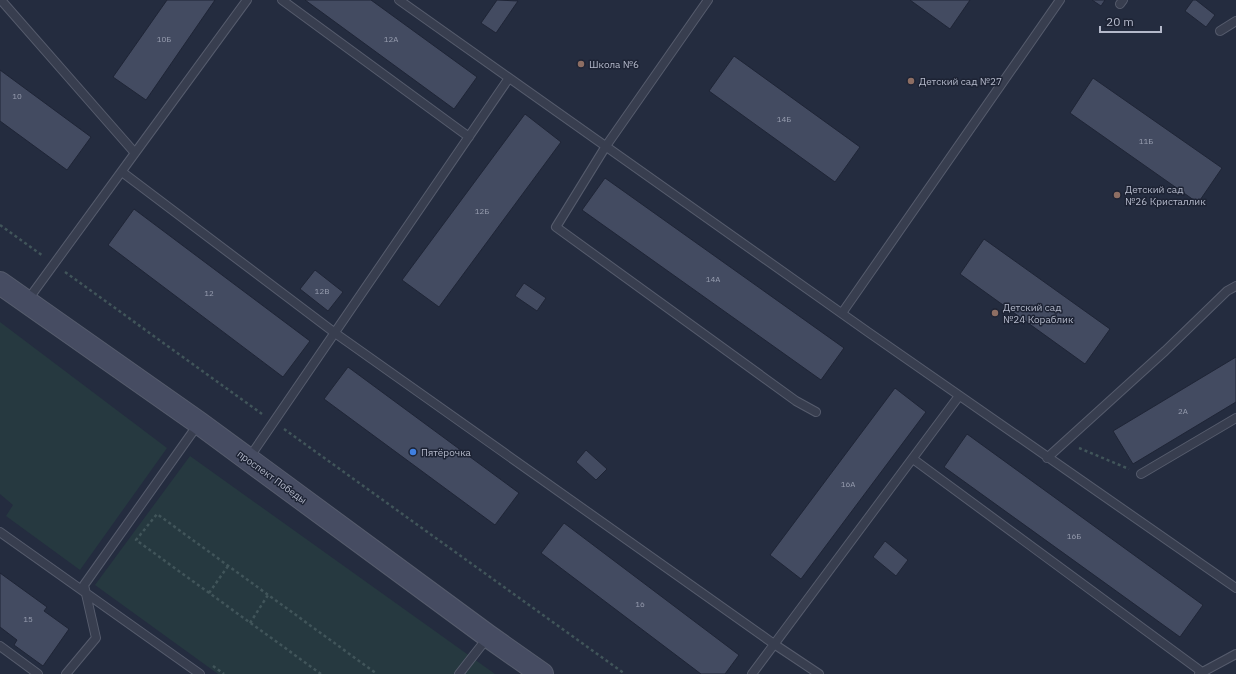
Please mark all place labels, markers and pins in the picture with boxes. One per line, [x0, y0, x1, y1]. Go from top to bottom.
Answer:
place label: Школа №6 [589, 58, 639, 71]
marker: Школа №6 [576, 59, 586, 69]
place label: Детский сад №27 [919, 75, 1002, 88]
marker: Детский сад №27 [906, 76, 916, 86]
place label: Детский сад №26 Кристаллик [1125, 183, 1206, 208]
marker: Детский сад №26 Кристаллик [1112, 190, 1122, 200]
place label: Детский сад №24 Кораблик [1003, 301, 1074, 326]
marker: Детский сад №24 Кораблик [990, 308, 1000, 318]
place label: Пятёрочка [421, 446, 472, 459]
marker: Пятёрочка [408, 447, 418, 457]

